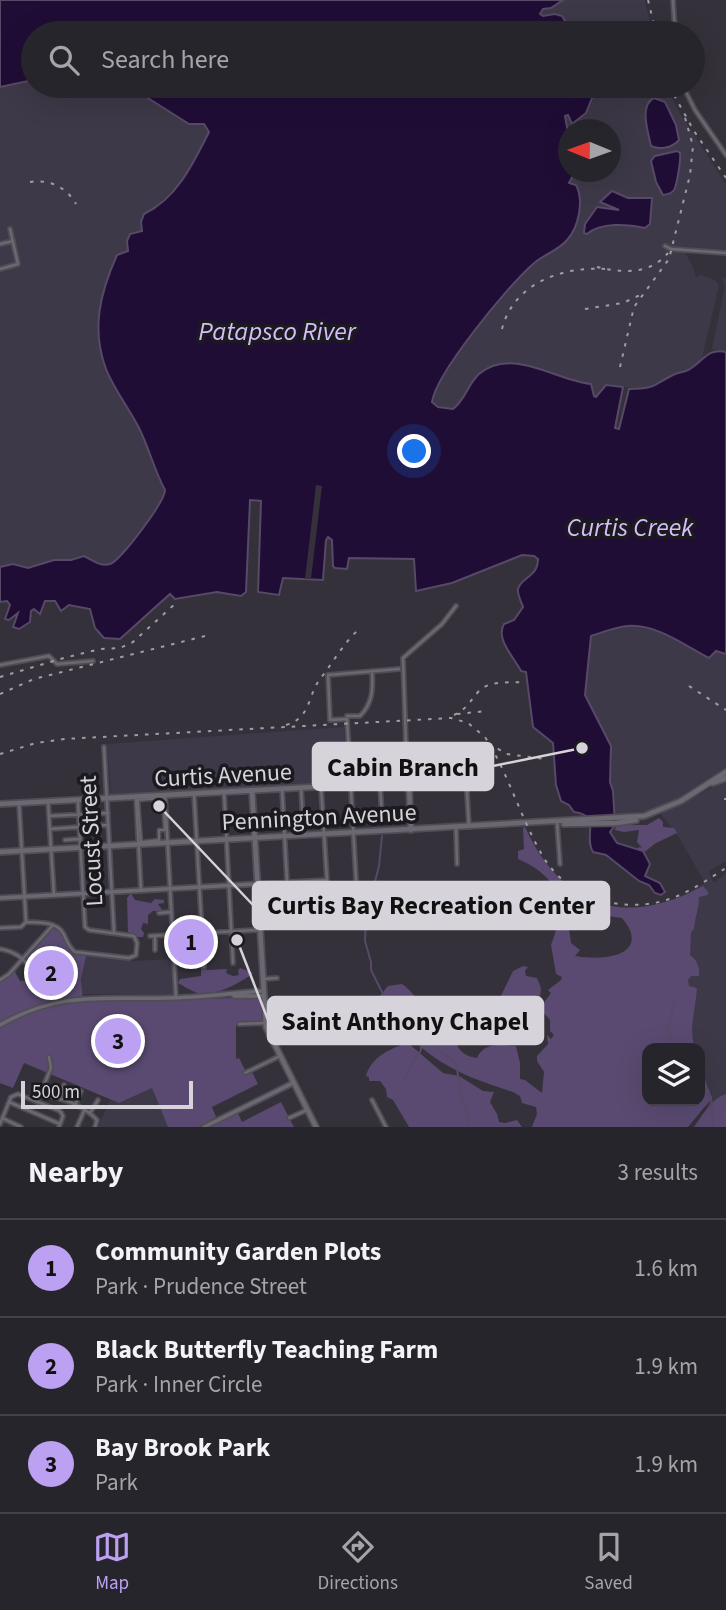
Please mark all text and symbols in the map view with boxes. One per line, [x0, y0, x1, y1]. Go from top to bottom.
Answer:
search box [21, 21, 705, 98]
icon: search [45, 41, 83, 79]
text: Search here [101, 41, 229, 78]
north arrow [558, 119, 621, 182]
water label: Patapsco River [198, 313, 357, 350]
your location [397, 434, 431, 468]
water label: Curtis Creek [566, 509, 694, 546]
callout: Cabin Branch [313, 743, 493, 790]
text: Cabin Branch [327, 749, 479, 786]
street label: Curtis Avenue [153, 754, 293, 797]
street label: Locust Street [71, 775, 112, 907]
street label: Pennington Avenue [221, 795, 417, 840]
callout: Curtis Bay Recreation Center [253, 882, 609, 929]
text: Curtis Bay Recreation Center [267, 887, 596, 924]
pin: 1 [168, 916, 214, 968]
pin: 2 [28, 947, 74, 999]
callout: Saint Anthony Chapel [268, 997, 543, 1044]
text: Saint Anthony Chapel [281, 1003, 529, 1040]
pin: 3 [95, 1015, 141, 1067]
map controls [642, 1043, 705, 1106]
button: layers [642, 1043, 705, 1106]
scale bar [21, 1078, 192, 1110]
text: 500 m [32, 1079, 80, 1106]
text: Nearby [28, 1151, 123, 1194]
text: 3 results [618, 1156, 698, 1189]
text: Community Garden Plots [95, 1233, 381, 1270]
text: 1 [45, 1252, 57, 1285]
text: 1.6 km [634, 1252, 698, 1285]
text: Park · Prudence Street [95, 1270, 307, 1303]
text: Black Butterfly Teaching Farm [95, 1331, 438, 1368]
text: 2 [45, 1350, 57, 1383]
text: 1.9 km [634, 1350, 698, 1383]
text: Park · Inner Circle [95, 1368, 262, 1401]
text: Bay Brook Park [95, 1429, 270, 1466]
text: 3 [45, 1448, 57, 1481]
text: 1.9 km [634, 1448, 698, 1481]
text: Park [95, 1466, 138, 1499]
tab: Map [93, 1528, 131, 1597]
tab: Directions [318, 1528, 398, 1597]
tab: Saved [584, 1528, 633, 1597]

